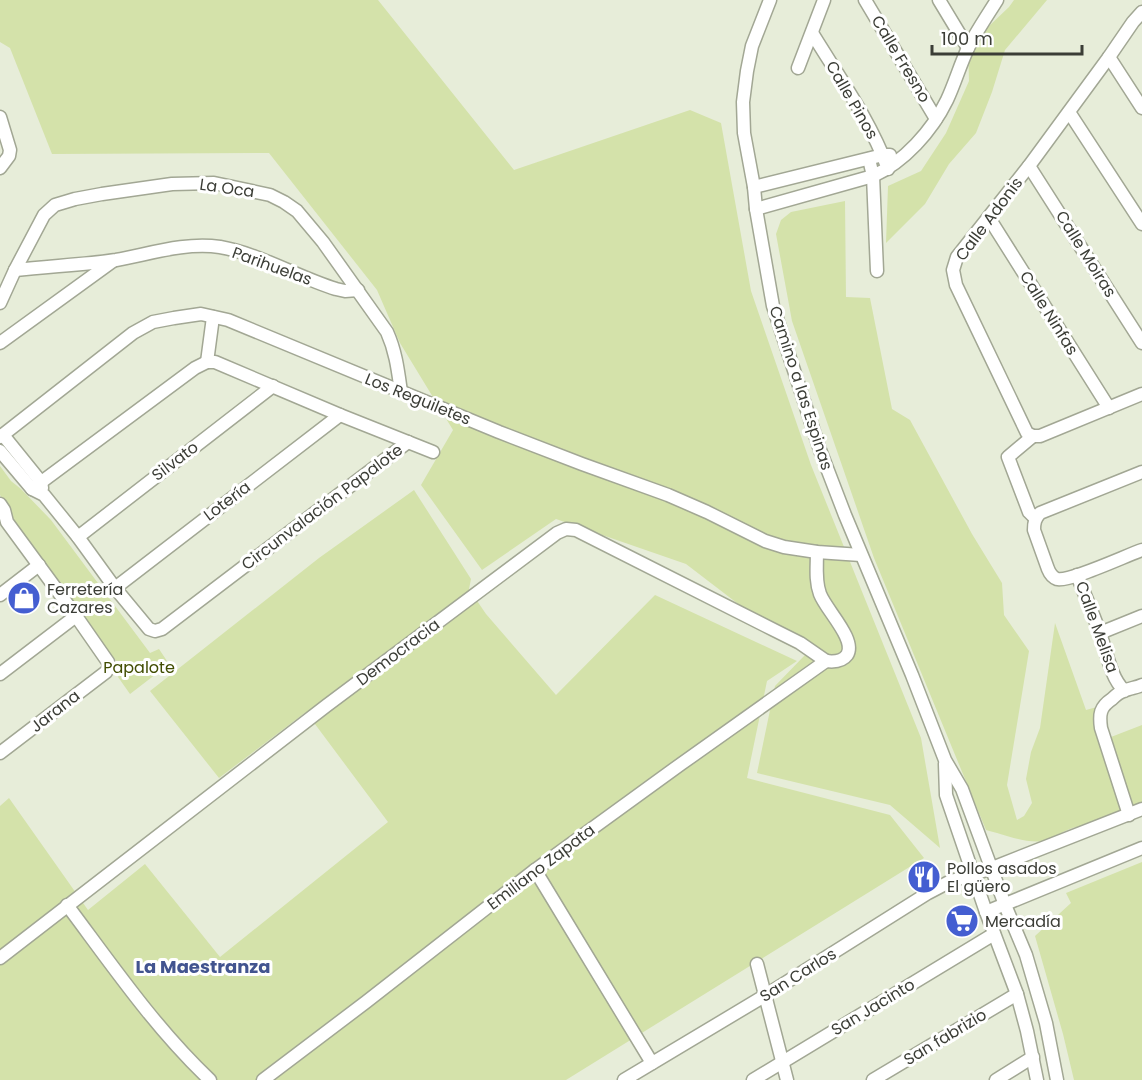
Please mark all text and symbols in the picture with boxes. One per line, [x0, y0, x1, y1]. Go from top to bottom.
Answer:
street label: Calle Fresno [866, 11, 936, 107]
scale bar [932, 18, 1082, 56]
text: 100 m [941, 26, 993, 51]
street label: Calle Pinos [820, 56, 884, 144]
street label: Calle Adonis [950, 172, 1028, 266]
street label: La Oca [198, 173, 256, 203]
street label: Calle Moiras [1050, 206, 1122, 302]
street label: Parihuelas [229, 241, 315, 291]
street label: Calle Ninfas [1014, 267, 1084, 359]
street label: Camino a las Espinas [764, 303, 838, 473]
street label: Los Reguiletes [362, 367, 474, 431]
street label: Silvato [147, 436, 203, 486]
street label: Circunvalación Papalote [236, 438, 408, 575]
street label: Lotería [199, 476, 255, 526]
place label: Ferretería Cazares [47, 578, 123, 619]
street label: Calle Melisa [1070, 578, 1124, 676]
shop icon: Ferretería Cazares [6, 580, 42, 616]
street label: Democracia [352, 613, 444, 691]
park label: Papalote [103, 656, 175, 679]
street label: Jarana [25, 684, 85, 738]
street label: Emiliano Zapata [482, 819, 600, 915]
place label: Pollos asados El güero [947, 857, 1057, 898]
restaurant icon: Pollos asados El güero [906, 859, 942, 895]
supermarket icon: Mercadía [944, 903, 980, 939]
place label: Mercadía [985, 910, 1061, 933]
street label: San Carlos [755, 942, 841, 1008]
district label: La Maestranza [135, 954, 271, 979]
street label: San Jacinto [827, 973, 919, 1041]
street label: San fabrizio [899, 1003, 991, 1071]

